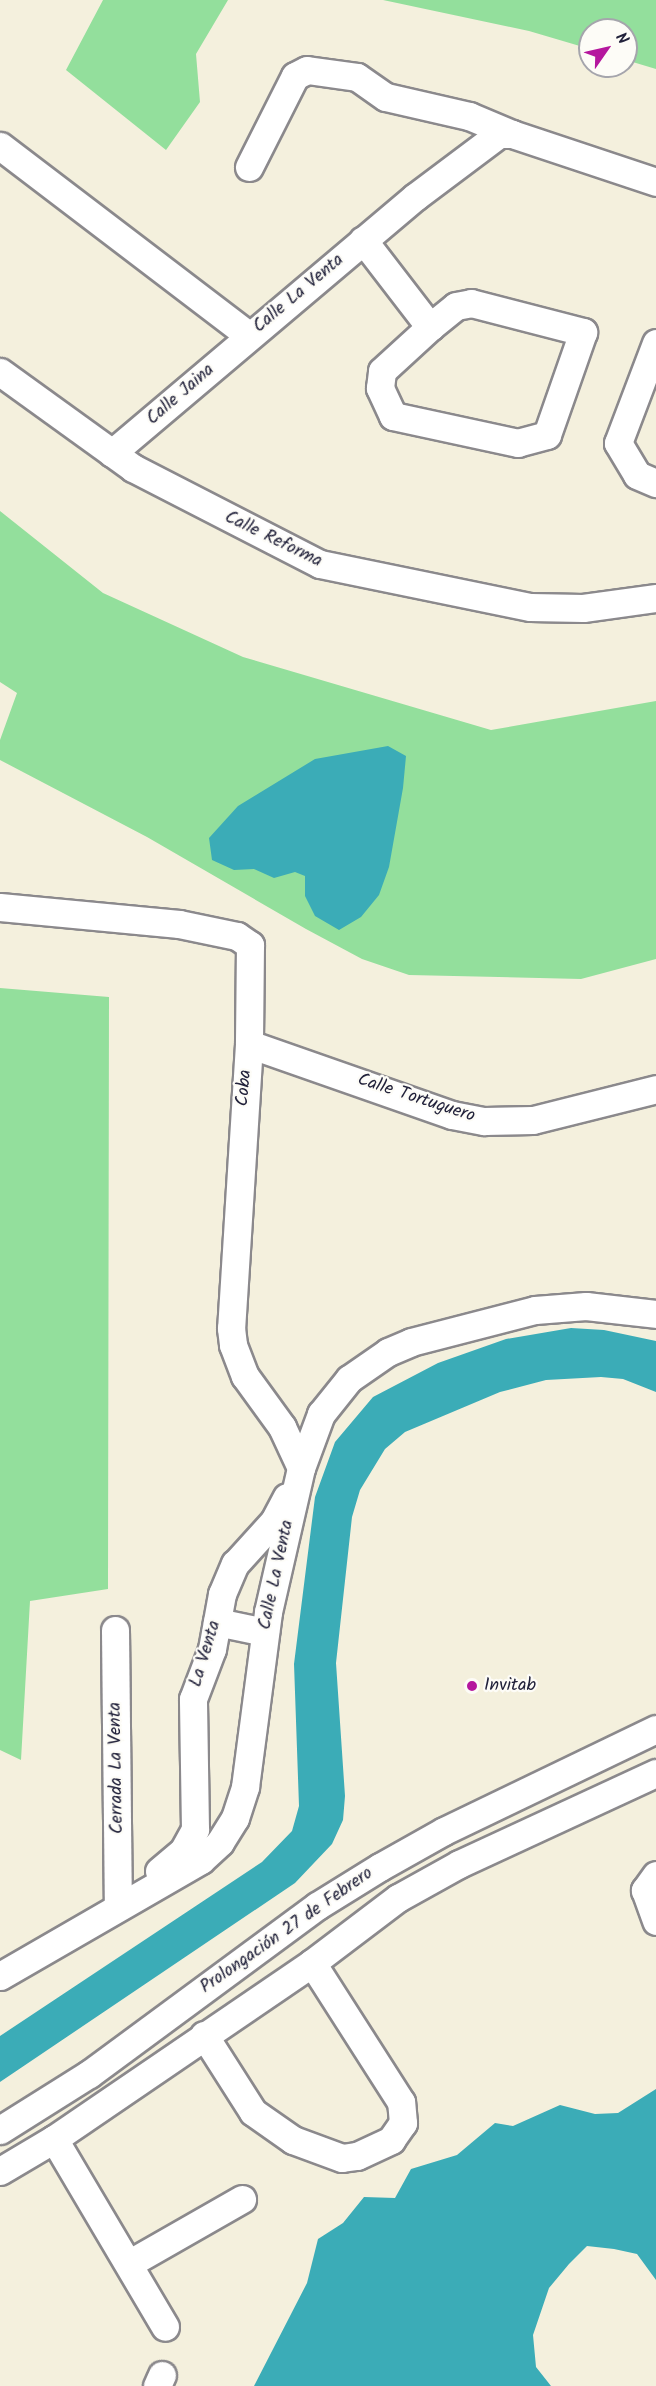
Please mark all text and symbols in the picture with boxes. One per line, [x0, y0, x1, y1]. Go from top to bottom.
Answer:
north arrow [578, 18, 638, 78]
text: N [608, 28, 635, 50]
street label: Calle La Venta [249, 250, 349, 338]
street label: Calle Jaina [143, 360, 219, 430]
street label: Calle Reforma [221, 507, 325, 573]
street label: Coba [233, 1069, 257, 1107]
street label: Calle Tortuguero [355, 1070, 477, 1128]
street label: Calle La Venta [255, 1518, 299, 1632]
street label: La Venta [186, 1618, 226, 1690]
place label: Invitab [484, 1675, 536, 1697]
marker: Invitab [465, 1679, 479, 1693]
street label: Cerrada La Venta [105, 1702, 129, 1834]
street label: Prolongación 27 de Febrero [197, 1863, 377, 1999]

